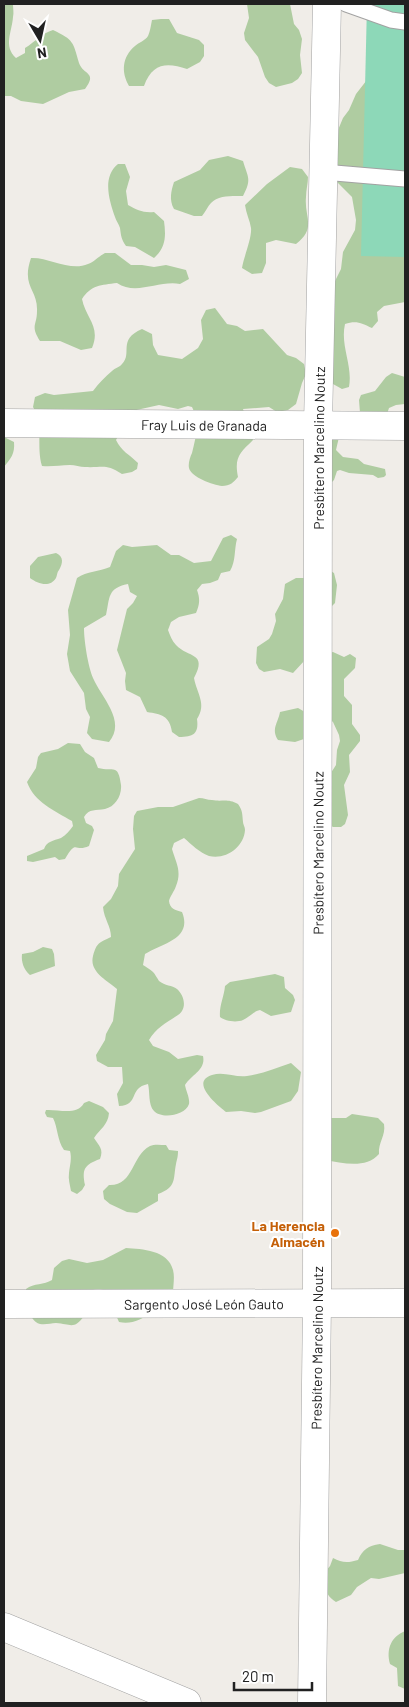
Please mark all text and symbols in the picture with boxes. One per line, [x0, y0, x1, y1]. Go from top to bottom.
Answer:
north arrow [15, 15, 65, 65]
text: N [36, 44, 48, 62]
street label: Presbítero Marcelino Noutz [309, 366, 328, 530]
street label: Fray Luis de Granada [141, 416, 267, 433]
street label: Presbítero Marcelino Noutz [309, 771, 326, 935]
place label: La Herencia Almacén [251, 1217, 325, 1250]
marker: La Herencia Almacén [329, 1227, 341, 1239]
street label: Presbítero Marcelino Noutz [307, 1266, 326, 1430]
street label: Sargento José León Gauto [124, 1295, 284, 1312]
scale bar [234, 1660, 312, 1692]
text: 20 m [242, 1667, 274, 1685]

